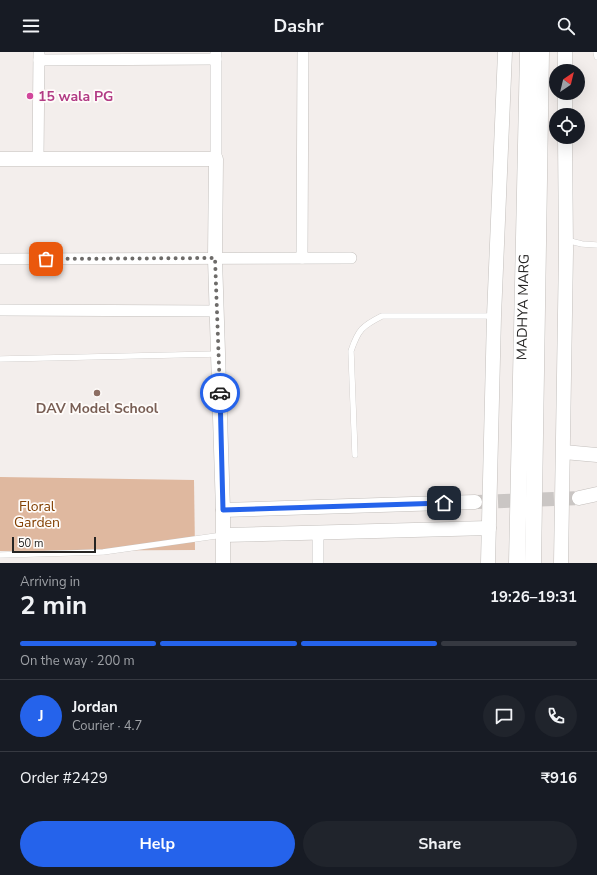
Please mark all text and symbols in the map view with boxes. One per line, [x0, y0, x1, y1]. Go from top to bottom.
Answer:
text: Dashr [274, 14, 323, 38]
icon: menu [20, 15, 42, 37]
icon: search [555, 15, 577, 37]
north arrow [549, 64, 585, 100]
map controls [549, 64, 585, 144]
place label: 15 wala PG [38, 87, 113, 106]
marker: 15 wala PG [25, 91, 35, 101]
button: locate [549, 108, 585, 144]
pin [29, 242, 63, 276]
icon: bag [35, 248, 57, 270]
street label: MADHYA MARG [512, 254, 533, 360]
courier [200, 373, 240, 413]
icon: car [209, 382, 231, 404]
marker: DAV Model School [92, 388, 102, 398]
place label: DAV Model School [36, 399, 159, 418]
pin [427, 486, 461, 520]
icon: home [433, 492, 455, 514]
park label: Floral Garden [14, 497, 60, 532]
scale bar [12, 535, 96, 554]
text: 50 m [18, 536, 43, 551]
text: Arriving in [20, 573, 80, 591]
text: 19:26–19:31 [490, 587, 577, 607]
text: 2 min [20, 588, 87, 623]
text: On the way · 200 m [20, 652, 135, 670]
button: chat [483, 695, 525, 737]
button: phone [535, 695, 577, 737]
text: Jordan [72, 697, 118, 717]
text: J [38, 706, 44, 726]
text: Courier · 4.7 [72, 717, 142, 735]
text: Order #2429 [20, 768, 108, 788]
text: ₹916 [541, 768, 577, 788]
button: Help [20, 821, 295, 867]
button: Share [303, 821, 577, 867]

